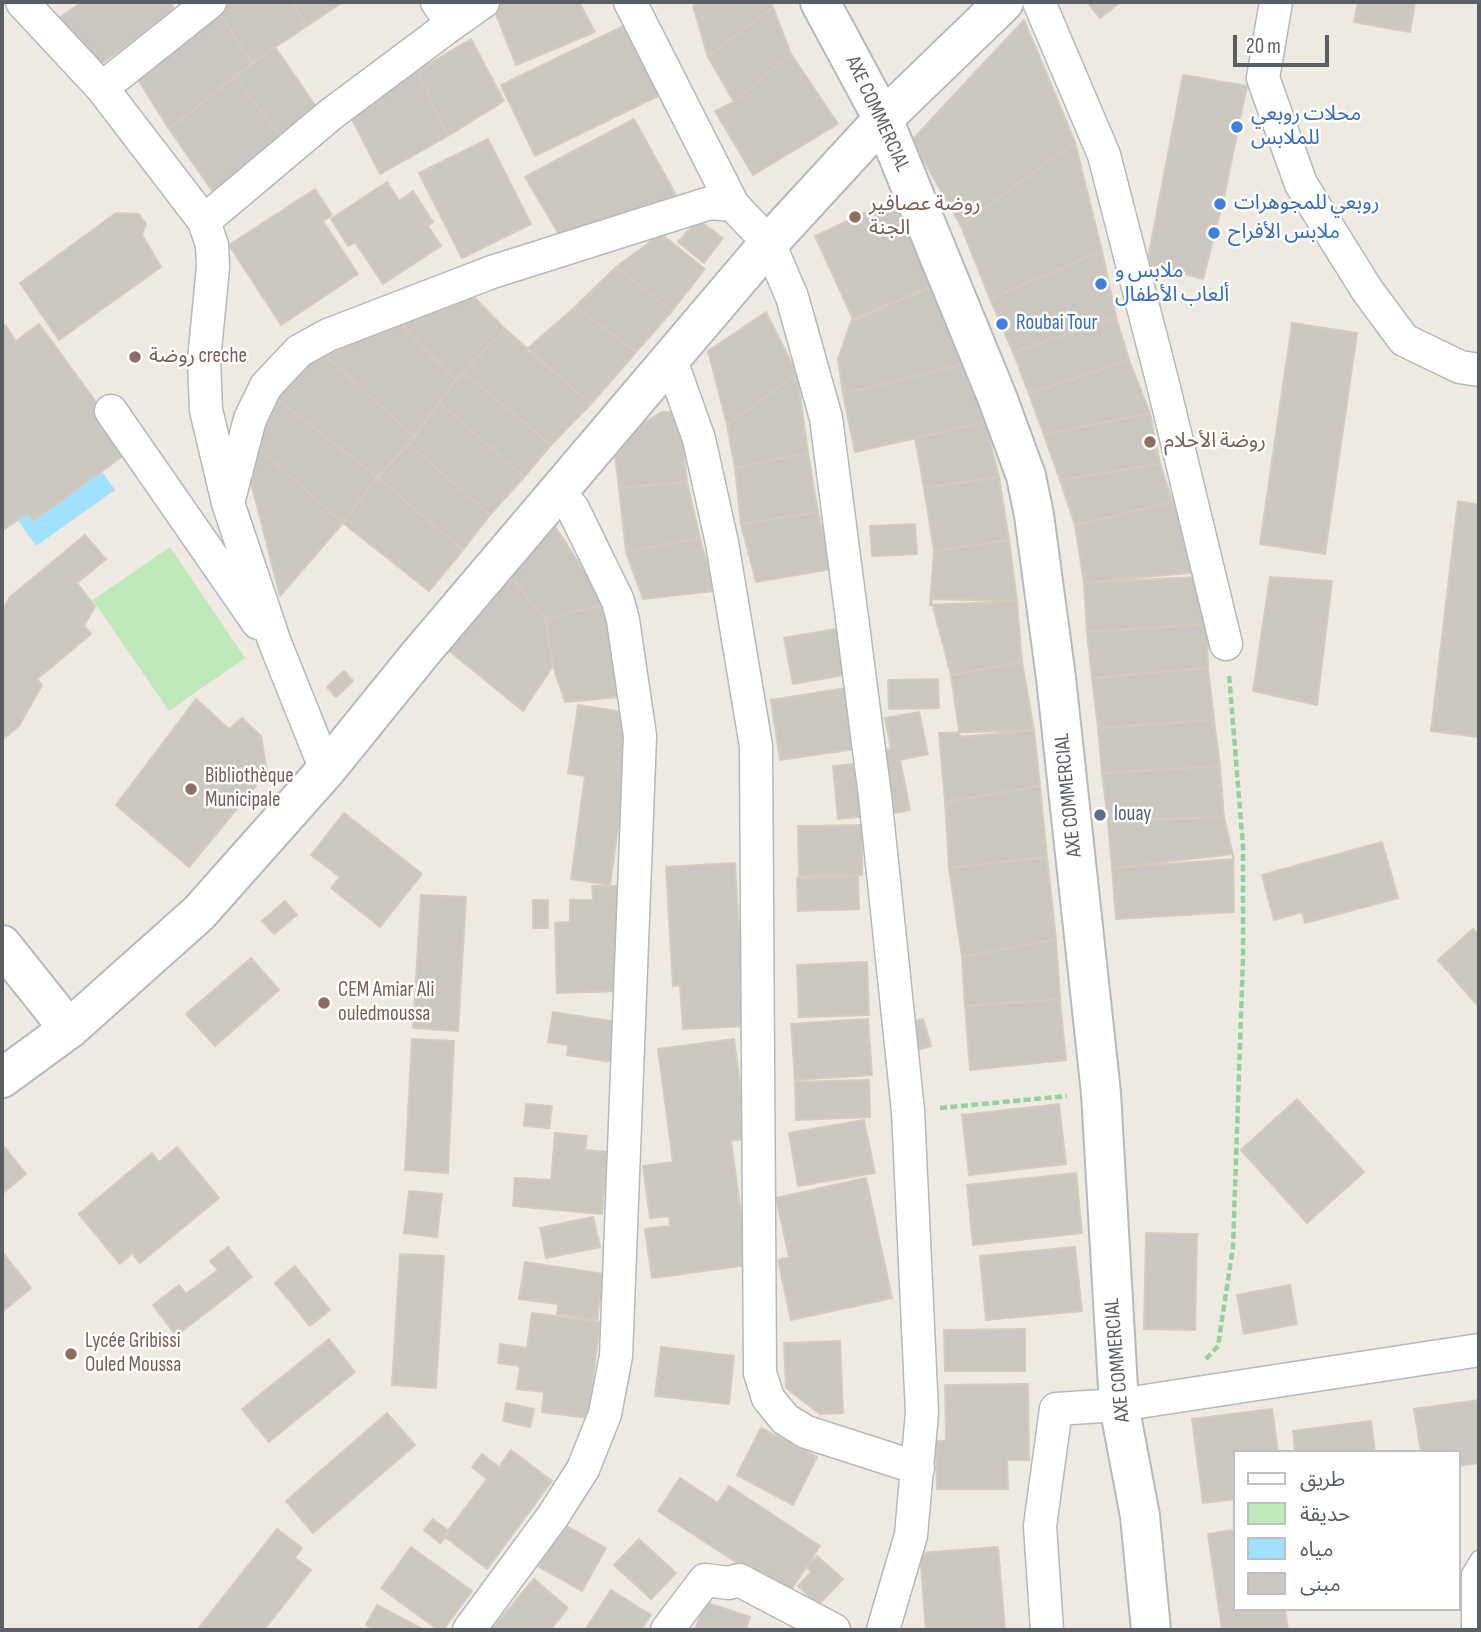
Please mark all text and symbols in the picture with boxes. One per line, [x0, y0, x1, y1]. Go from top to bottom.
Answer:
scale bar [1236, 21, 1332, 65]
text: 20 m [1246, 34, 1281, 59]
street label: AXE COMMERCIAL [839, 52, 915, 176]
place label: محلات روبعي للملابس [1251, 102, 1361, 152]
marker: محلات روبعي للملابس [1229, 119, 1245, 135]
place label: روبعي للمجوهرات [1234, 191, 1379, 217]
place label: روضة عصافير الجنة [869, 192, 981, 242]
marker: روبعي للمجوهرات [1212, 196, 1228, 212]
marker: روضة عصافير الجنة [847, 209, 863, 225]
place label: ملابس الأفراح [1228, 220, 1340, 246]
marker: ملابس الأفراح [1206, 225, 1222, 241]
place label: ملابس و ألعاب الأطفال [1115, 259, 1229, 309]
marker: ملابس و ألعاب الأطفال [1093, 276, 1109, 292]
place label: Roubai Tour [1016, 311, 1098, 337]
marker: Roubai Tour [994, 316, 1010, 332]
place label: روضة creche [149, 344, 247, 370]
marker: روضة creche [127, 349, 143, 365]
place label: روضة الأحلام [1164, 429, 1266, 455]
marker: روضة الأحلام [1142, 434, 1158, 450]
street label: AXE COMMERCIAL [1050, 732, 1088, 858]
place label: Bibliothèque Municipale [205, 764, 294, 814]
marker: Bibliothèque Municipale [183, 781, 199, 797]
place label: louay [1114, 802, 1151, 828]
marker: louay [1092, 807, 1108, 823]
place label: CEM Amiar Ali ouledmoussa [338, 978, 434, 1028]
marker: CEM Amiar Ali ouledmoussa [316, 995, 332, 1011]
street label: AXE COMMERCIAL [1100, 1297, 1136, 1423]
place label: Lycée Gribissi Ouled Moussa [85, 1329, 181, 1379]
marker: Lycée Gribissi Ouled Moussa [63, 1346, 79, 1362]
legend [1232, 1450, 1460, 1611]
text: طريق [1300, 1467, 1345, 1492]
text: حديقة [1300, 1502, 1350, 1527]
text: مياه [1300, 1537, 1333, 1562]
text: مبنى [1300, 1572, 1341, 1597]

